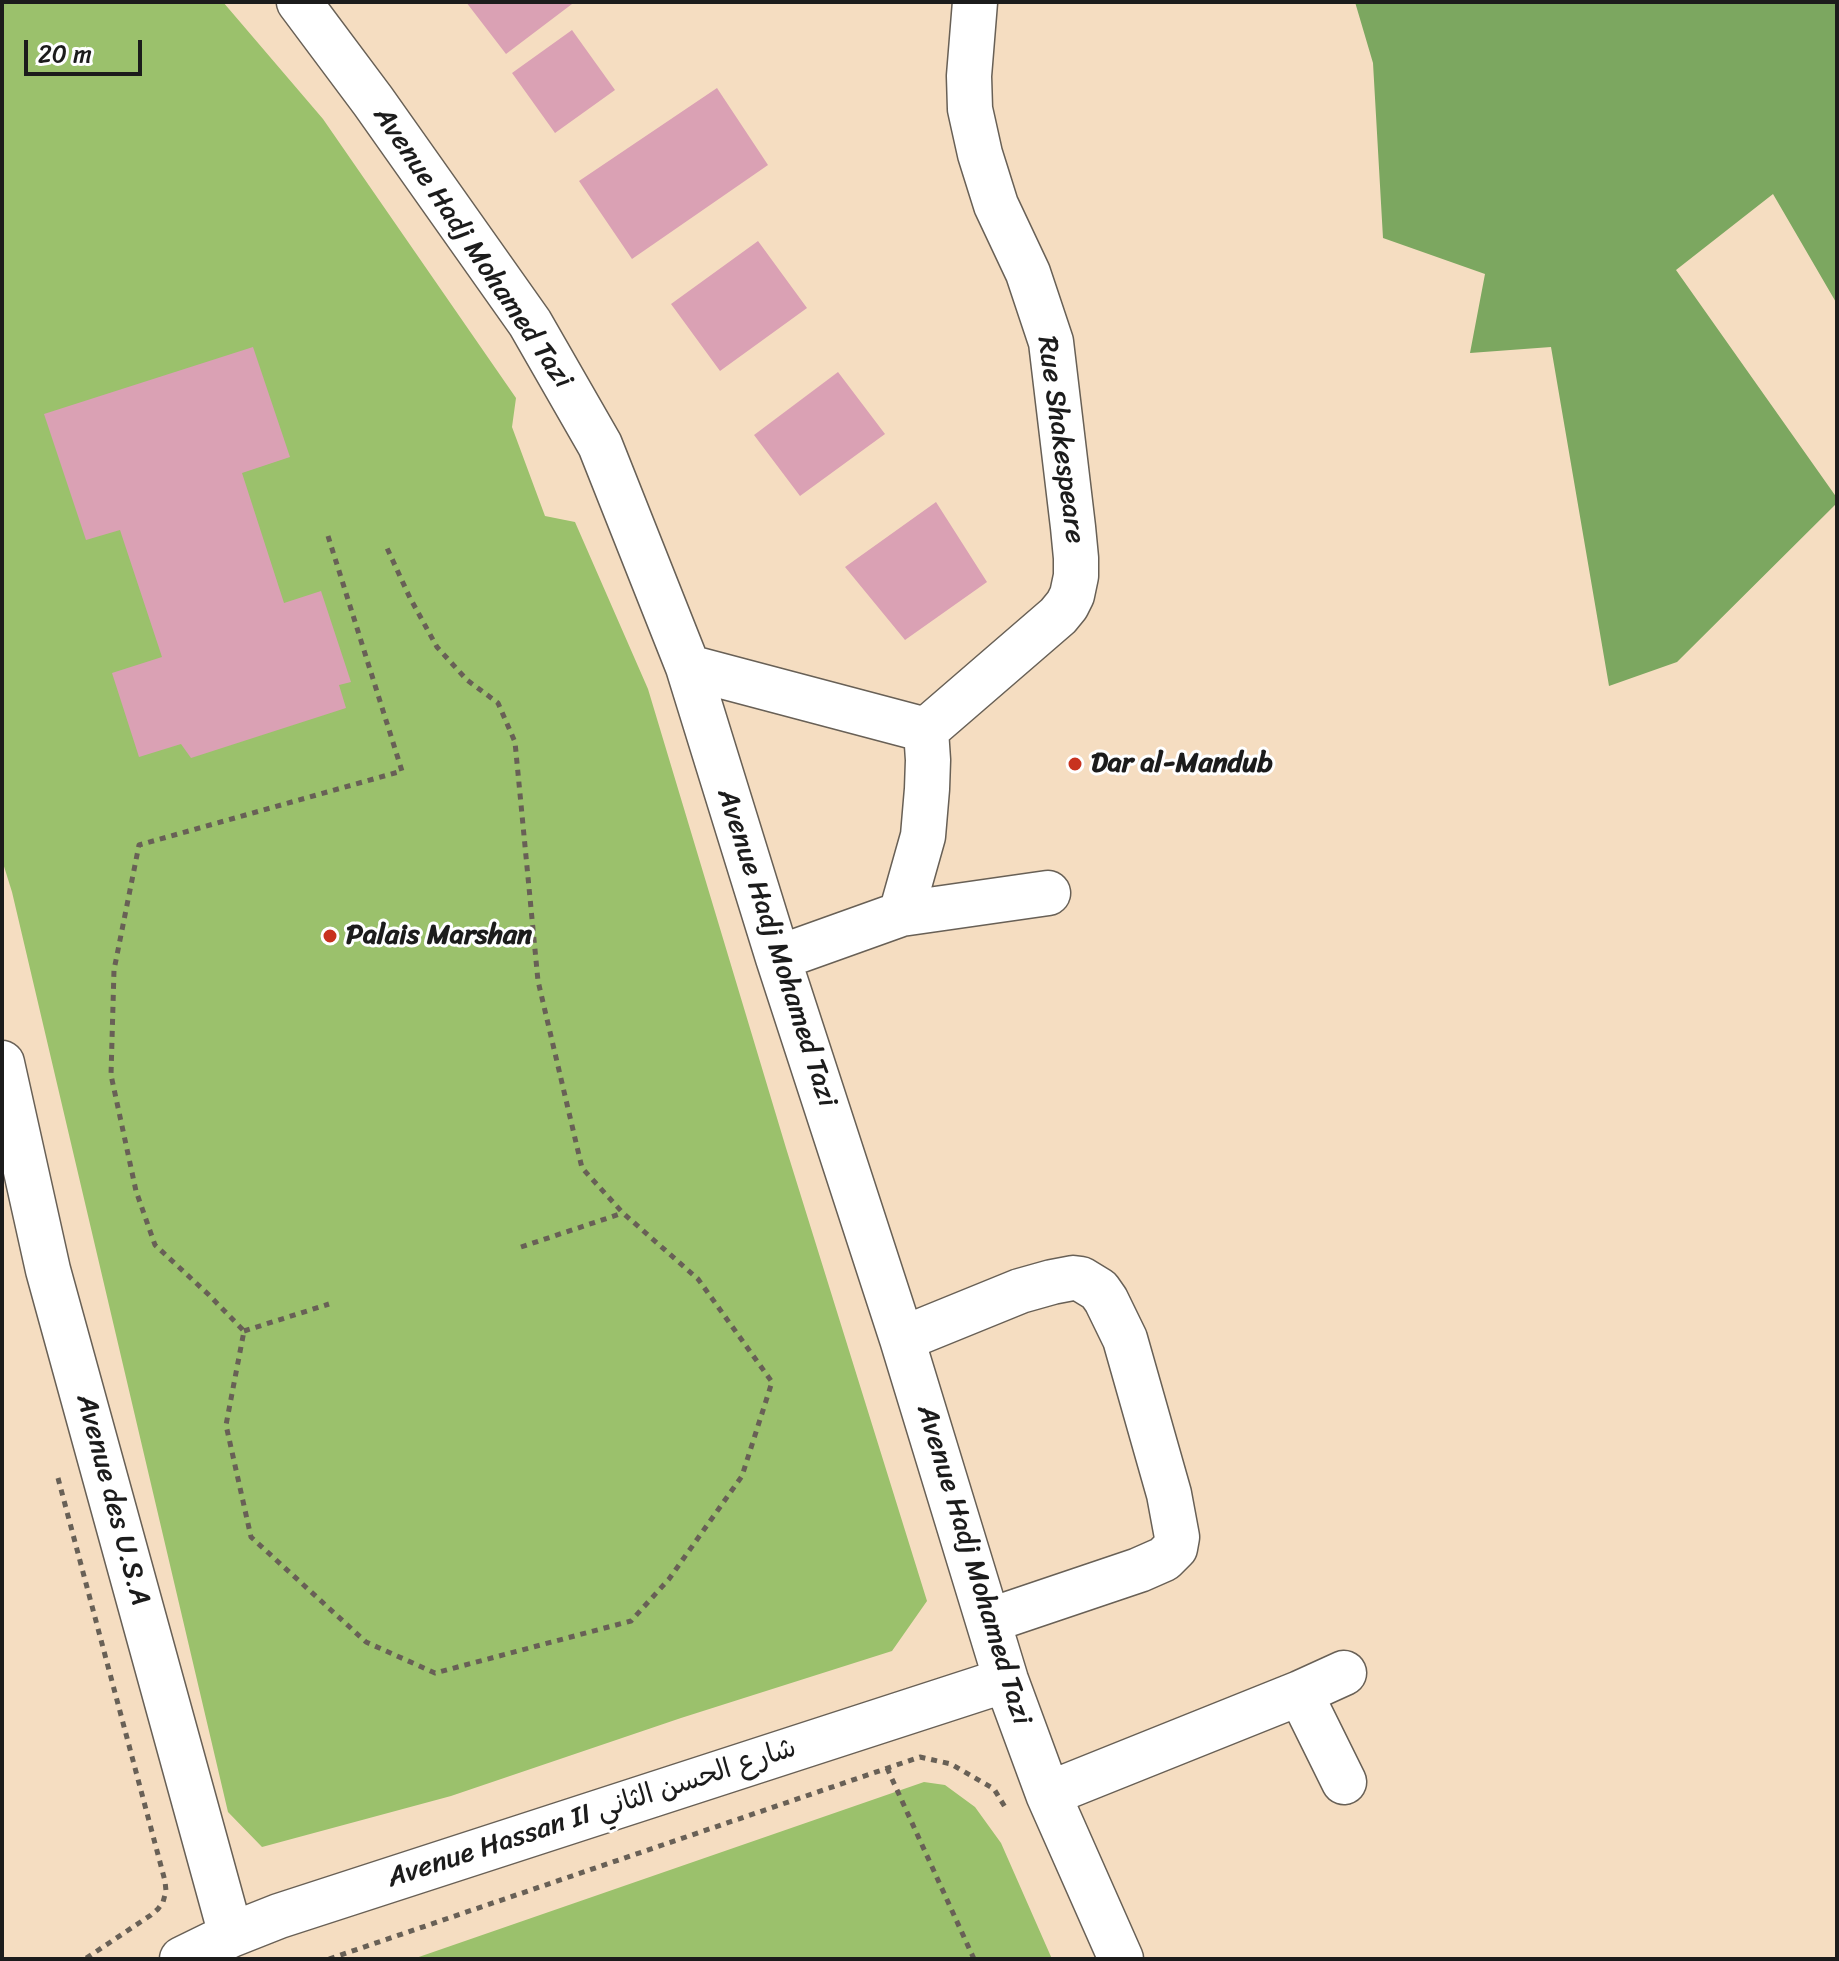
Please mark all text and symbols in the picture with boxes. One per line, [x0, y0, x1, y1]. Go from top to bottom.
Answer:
scale bar [28, 24, 146, 74]
text: 20 m [38, 33, 92, 75]
street label: Avenue Hadj Mohamed Tazi [365, 101, 579, 395]
street label: Rue Shakespeare [1029, 334, 1091, 546]
place label: Dar al-Mandub [1091, 747, 1273, 781]
marker: Dar al-Mandub [1066, 755, 1084, 773]
street label: Avenue Hadj Mohamed Tazi [709, 785, 843, 1111]
place label: Palais Marshan [346, 919, 532, 953]
marker: Palais Marshan [321, 927, 339, 945]
street label: Avenue des U.S.A [68, 1391, 156, 1609]
street label: Avenue Hadj Mohamed Tazi [908, 1401, 1038, 1729]
street label: Avenue Hassan II شارع الحسن الثاني [383, 1732, 801, 1896]

